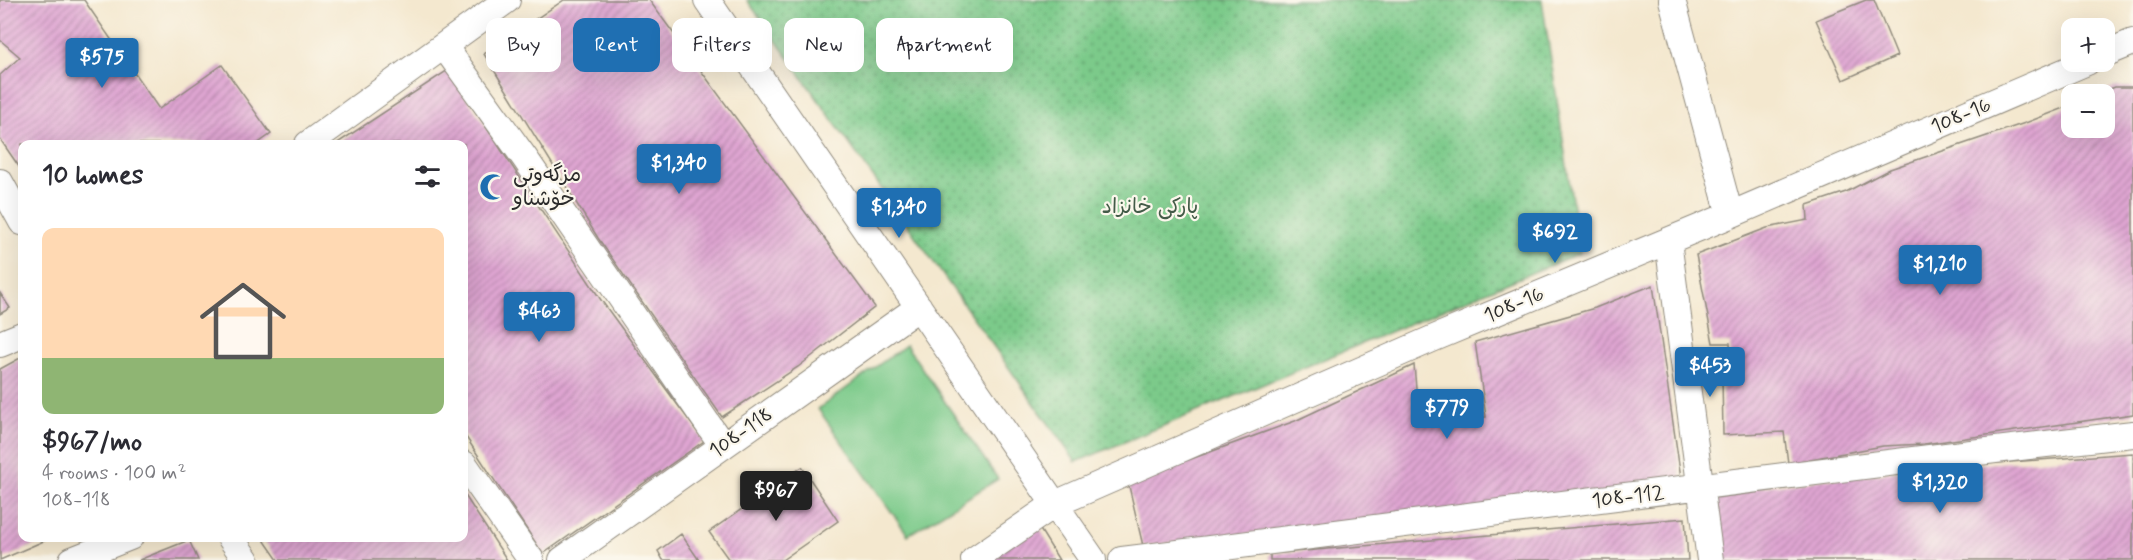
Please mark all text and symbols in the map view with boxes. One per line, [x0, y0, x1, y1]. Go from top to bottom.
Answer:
chip: Buy [486, 18, 561, 72]
chip: Rent [573, 18, 660, 72]
chip: Filters [672, 18, 772, 72]
chip: New [784, 18, 864, 72]
chip: Apartment [876, 18, 1013, 72]
map controls [2061, 18, 2115, 138]
button: + [2061, 18, 2115, 72]
pin: $575 [66, 38, 138, 89]
text: $575 [80, 44, 124, 71]
button: − [2061, 84, 2115, 138]
street label: 108-16 [1926, 91, 1996, 141]
pin: $1,340 [630, 144, 728, 195]
text: $1,340 [651, 150, 707, 177]
text: 10 homes [42, 159, 143, 193]
icon: filters [411, 160, 444, 193]
place label: مزگەوتی خۆشناو [511, 161, 581, 213]
mosque icon: مزگەوتی خۆشناو [478, 172, 508, 202]
pin: $1,340 [850, 188, 948, 239]
park label: پارکی خانزاد [1102, 193, 1198, 221]
text: $1,340 [871, 194, 927, 221]
pin: $692 [1519, 213, 1591, 264]
text: $692 [1532, 219, 1578, 246]
pin: $1,210 [1891, 245, 1989, 296]
text: $1,210 [1913, 251, 1967, 278]
icon: home [189, 267, 297, 375]
street label: 108-16 [1479, 280, 1549, 330]
pin: $463 [503, 292, 575, 343]
text: $463 [518, 298, 560, 325]
pin: $453 [1674, 347, 1746, 398]
text: $453 [1689, 353, 1731, 380]
pin: $779 [1411, 389, 1483, 440]
text: $779 [1425, 395, 1469, 422]
street label: 108-118 [704, 401, 778, 465]
text: $967/mo [42, 426, 142, 460]
text: 4 rooms · 100 m² [42, 460, 186, 487]
pin: $1,320 [1891, 463, 1989, 514]
text: $1,320 [1912, 469, 1968, 496]
pin: $967 [740, 471, 812, 522]
text: $967 [754, 477, 798, 504]
street label: 108-112 [1590, 479, 1666, 515]
text: 108-118 [42, 487, 110, 514]

